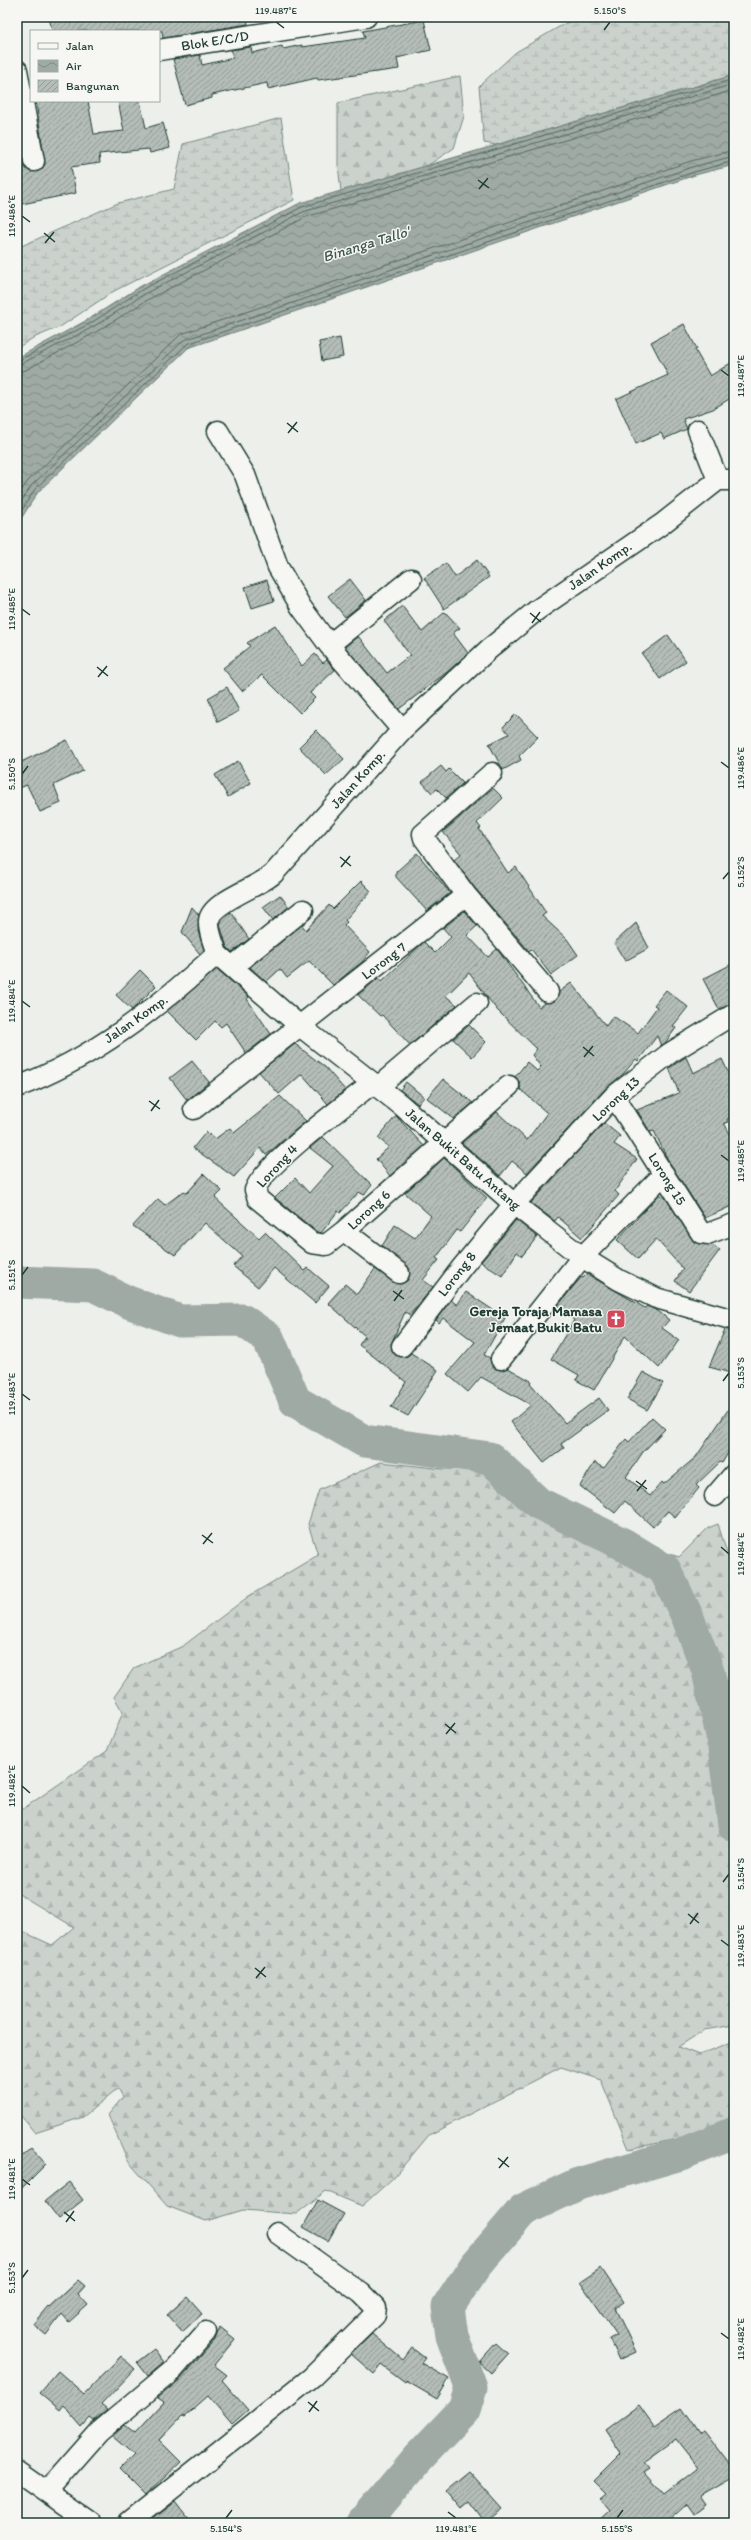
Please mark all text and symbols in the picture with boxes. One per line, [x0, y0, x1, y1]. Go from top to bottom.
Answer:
text: 119.487°E [255, 4, 297, 17]
text: 5.150°S [594, 4, 627, 17]
street label: Blok E/C/D [180, 27, 250, 55]
legend [30, 30, 160, 102]
text: Jalan [66, 39, 94, 53]
text: Air [66, 59, 82, 73]
text: Bangunan [66, 79, 119, 93]
text: 119.486°E [5, 194, 18, 237]
water label: Binanga Tallo' [320, 222, 414, 266]
text: 119.487°E [734, 355, 747, 397]
street label: Jalan Komp. [565, 538, 635, 594]
text: 119.485°E [5, 587, 18, 630]
street label: Jalan Komp. [327, 746, 389, 812]
text: 119.486°E [734, 746, 747, 789]
text: 5.150°S [5, 757, 18, 790]
text: 5.152°S [734, 856, 747, 888]
street label: Lorong 7 [358, 939, 410, 983]
text: 119.484°E [5, 979, 18, 1022]
street label: Jalan Komp. [101, 991, 171, 1047]
street label: Lorong 13 [589, 1072, 644, 1125]
street label: Jalan Bukit Batu Antang [402, 1104, 525, 1214]
text: 119.485°E [734, 1139, 747, 1182]
street label: Lorong 4 [253, 1140, 302, 1191]
street label: Lorong 15 [644, 1150, 690, 1208]
street label: Lorong 6 [344, 1186, 394, 1234]
street label: Lorong 8 [434, 1248, 480, 1300]
text: 5.151°S [5, 1259, 18, 1290]
place label: Gereja Toraja Mamasa Jemaat Bukit Batu [470, 1303, 603, 1336]
church icon: Gereja Toraja Mamasa Jemaat Bukit Batu [605, 1308, 627, 1330]
text: 5.153°S [734, 1357, 747, 1389]
text: 119.483°E [5, 1372, 18, 1415]
text: 119.484°E [734, 1532, 747, 1575]
text: 119.482°E [5, 1764, 18, 1807]
text: 5.154°S [734, 1858, 747, 1890]
text: 119.483°E [734, 1924, 747, 1967]
text: 119.481°E [5, 2158, 18, 2200]
text: 5.153°S [5, 2262, 18, 2294]
text: 119.482°E [734, 2317, 747, 2360]
text: 5.154°S [210, 2522, 242, 2535]
text: 119.481°E [435, 2522, 477, 2535]
text: 5.155°S [601, 2522, 633, 2535]

